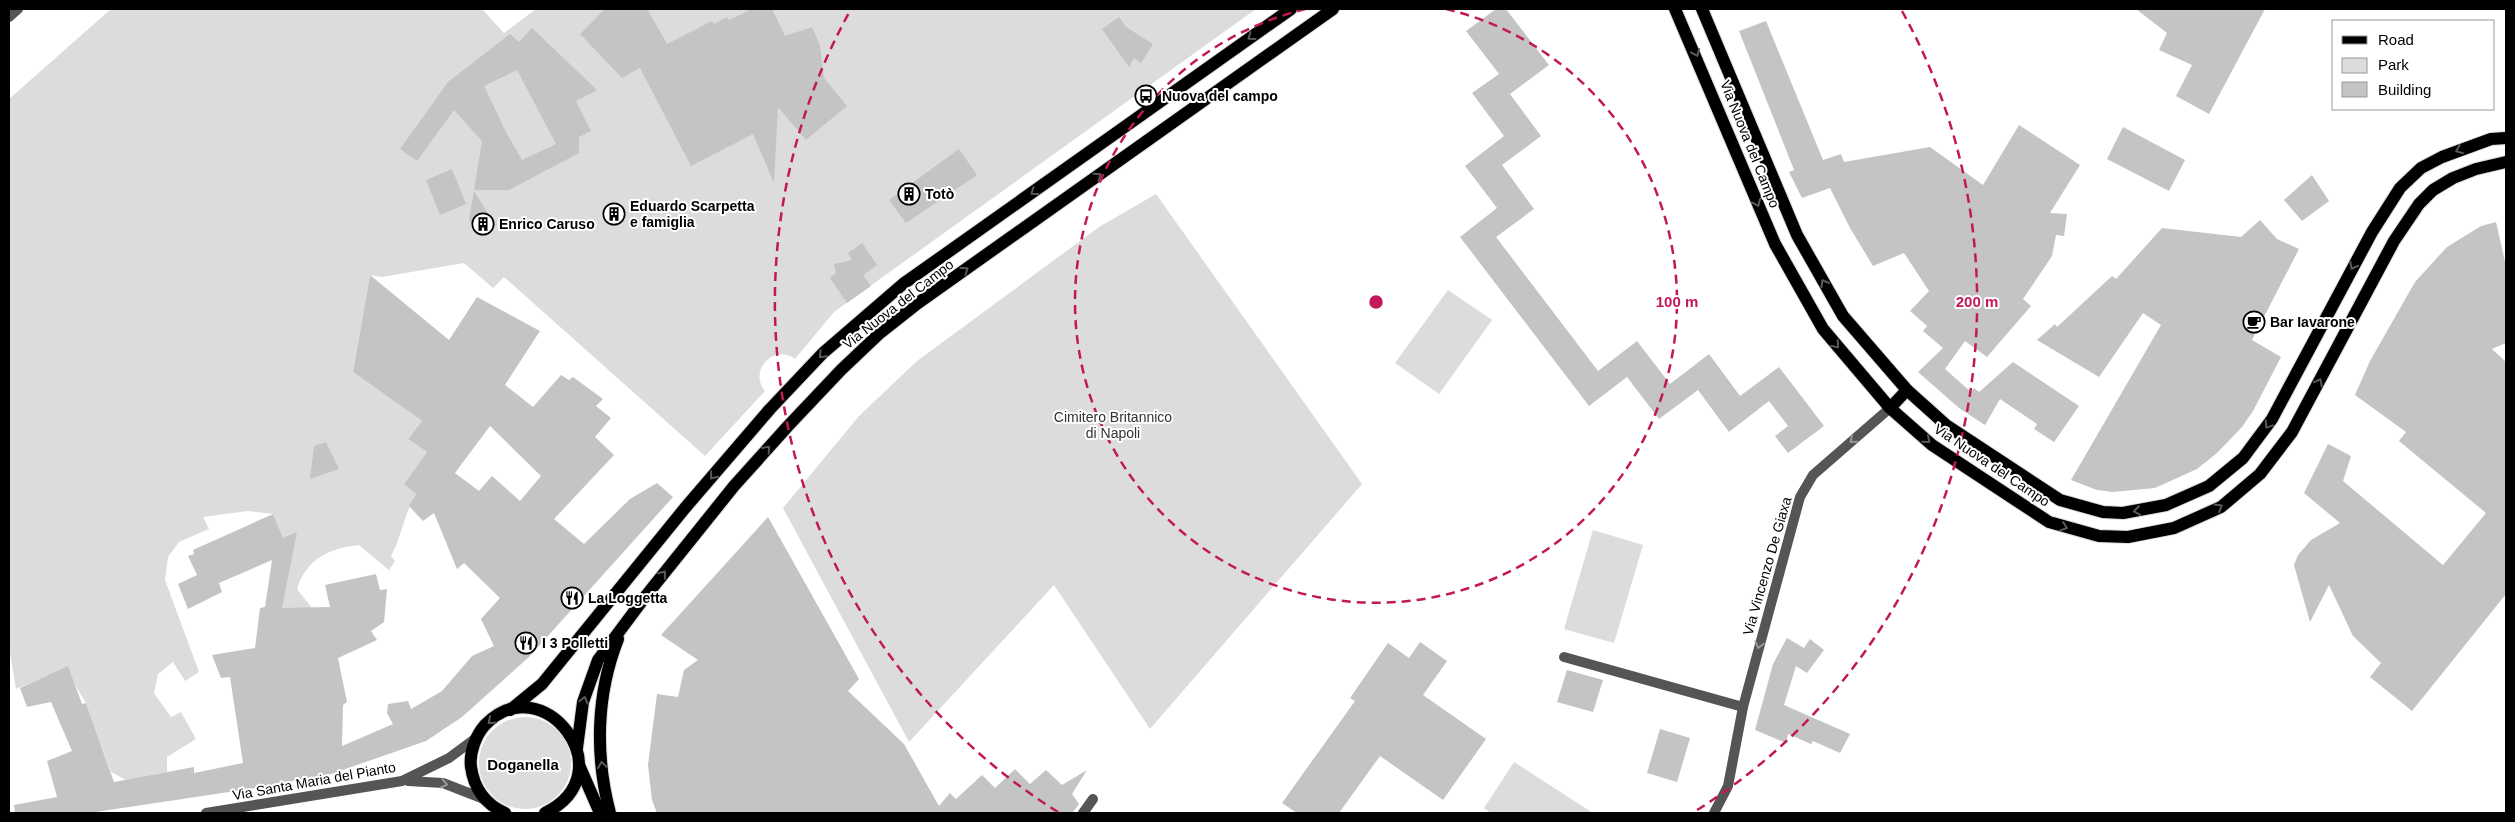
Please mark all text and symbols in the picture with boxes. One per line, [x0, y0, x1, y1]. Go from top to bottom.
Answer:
legend [2332, 20, 2495, 110]
one-way arrow [1247, 31, 1257, 40]
text: Road [2378, 31, 2414, 48]
one-way arrow [1689, 48, 1700, 57]
text: Park [2378, 56, 2409, 73]
street label: Via Nuova del Campo [1717, 78, 1783, 210]
text: Building [2378, 81, 2431, 98]
bus stop icon: Nuova del campo [1134, 84, 1158, 108]
place label: Nuova del campo [1162, 88, 1278, 104]
one-way arrow [2455, 143, 2464, 154]
one-way arrow [1092, 173, 1101, 182]
building icon: Totò [897, 182, 921, 206]
place label: Totò [925, 186, 954, 202]
one-way arrow [1030, 186, 1039, 196]
place label: Eduardo Scarpetta e famiglia [630, 198, 755, 230]
one-way arrow [1751, 198, 1762, 207]
building icon: Eduardo Scarpetta e famiglia [602, 202, 626, 226]
building icon: Enrico Caruso [471, 212, 495, 236]
place label: Enrico Caruso [499, 216, 595, 232]
street label: Via Nuova del Campo [840, 256, 957, 352]
one-way arrow [2349, 261, 2359, 270]
one-way arrow [959, 267, 969, 276]
one-way arrow [1820, 279, 1830, 288]
centre of rings [1367, 293, 1385, 311]
text: 100 m [1656, 293, 1698, 310]
text: 200 m [1956, 293, 1998, 310]
cafe icon: Bar Iavarone [2242, 310, 2266, 334]
place label: Bar Iavarone [2270, 314, 2355, 330]
one-way arrow [1830, 339, 1838, 348]
one-way arrow [818, 349, 827, 358]
one-way arrow [2313, 378, 2323, 387]
park label: Cimitero Britannico di Napoli [1054, 409, 1172, 441]
one-way arrow [2265, 419, 2274, 428]
street label: Via Nuova del Campo [1931, 420, 2053, 510]
one-way arrow [1850, 434, 1859, 443]
one-way arrow [1921, 434, 1930, 443]
one-way arrow [761, 446, 770, 455]
one-way arrow [709, 470, 718, 479]
street label: Via Vincenzo De Giaxa [1740, 495, 1795, 637]
one-way arrow [2214, 503, 2223, 513]
one-way arrow [2132, 505, 2141, 515]
one-way arrow [2059, 521, 2067, 531]
one-way arrow [658, 571, 666, 580]
restaurant icon: La Loggetta [560, 586, 584, 610]
place label: La Loggetta [588, 590, 668, 606]
restaurant icon: I 3 Polletti [514, 631, 538, 655]
place label: I 3 Polletti [542, 635, 608, 651]
one-way arrow [1755, 640, 1765, 649]
one-way arrow [579, 696, 589, 705]
one-way arrow [487, 716, 496, 725]
district label: Doganella [487, 756, 559, 773]
street label: Via Santa Maria del Pianto [231, 759, 397, 803]
one-way arrow [597, 761, 608, 769]
one-way arrow [440, 778, 449, 789]

